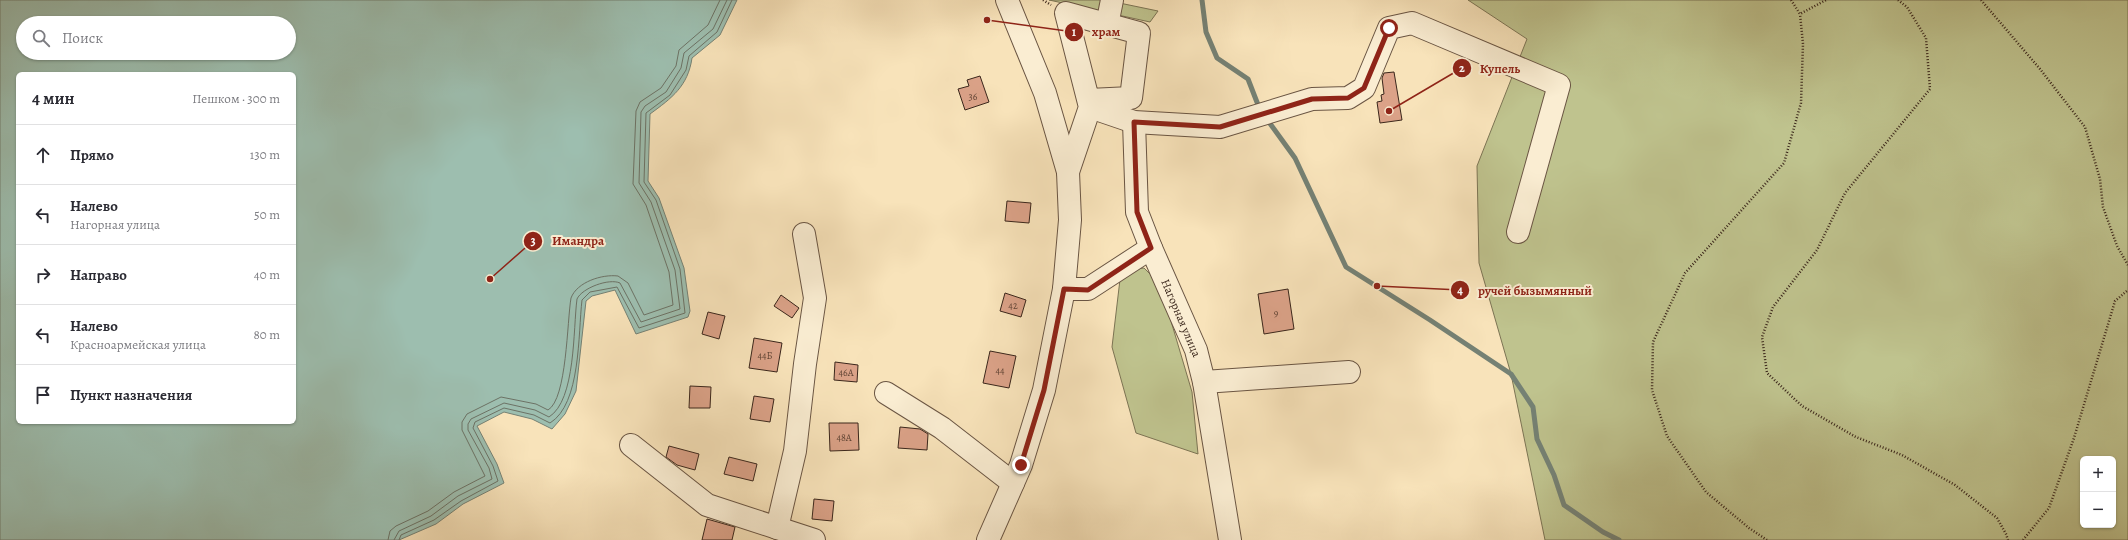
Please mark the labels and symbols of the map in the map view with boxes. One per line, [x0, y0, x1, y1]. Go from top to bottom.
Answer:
callout: храм [1064, 19, 1128, 44]
route start [1380, 19, 1398, 37]
text: храм [1092, 23, 1121, 40]
text: 1 [1072, 24, 1077, 40]
callout: Купель [1452, 56, 1528, 81]
text: 2 [1459, 60, 1465, 76]
text: Купель [1480, 60, 1520, 77]
house number: 36 [969, 90, 978, 103]
callout: Имандра [523, 228, 612, 253]
text: Имандра [552, 232, 605, 249]
text: 3 [530, 233, 536, 249]
street label: Нагорная улица [1157, 277, 1205, 360]
callout: ручей бызымянный [1450, 278, 1600, 303]
text: 4 [1457, 282, 1463, 298]
text: ручей бызымянный [1478, 282, 1592, 299]
house number: 42 [1008, 299, 1018, 312]
house number: 9 [1274, 306, 1279, 319]
house number: 44Б [757, 349, 773, 362]
house number: 44 [995, 364, 1005, 377]
house number: 46А [839, 366, 854, 379]
house number: 48А [836, 431, 852, 444]
route end [1012, 456, 1030, 474]

